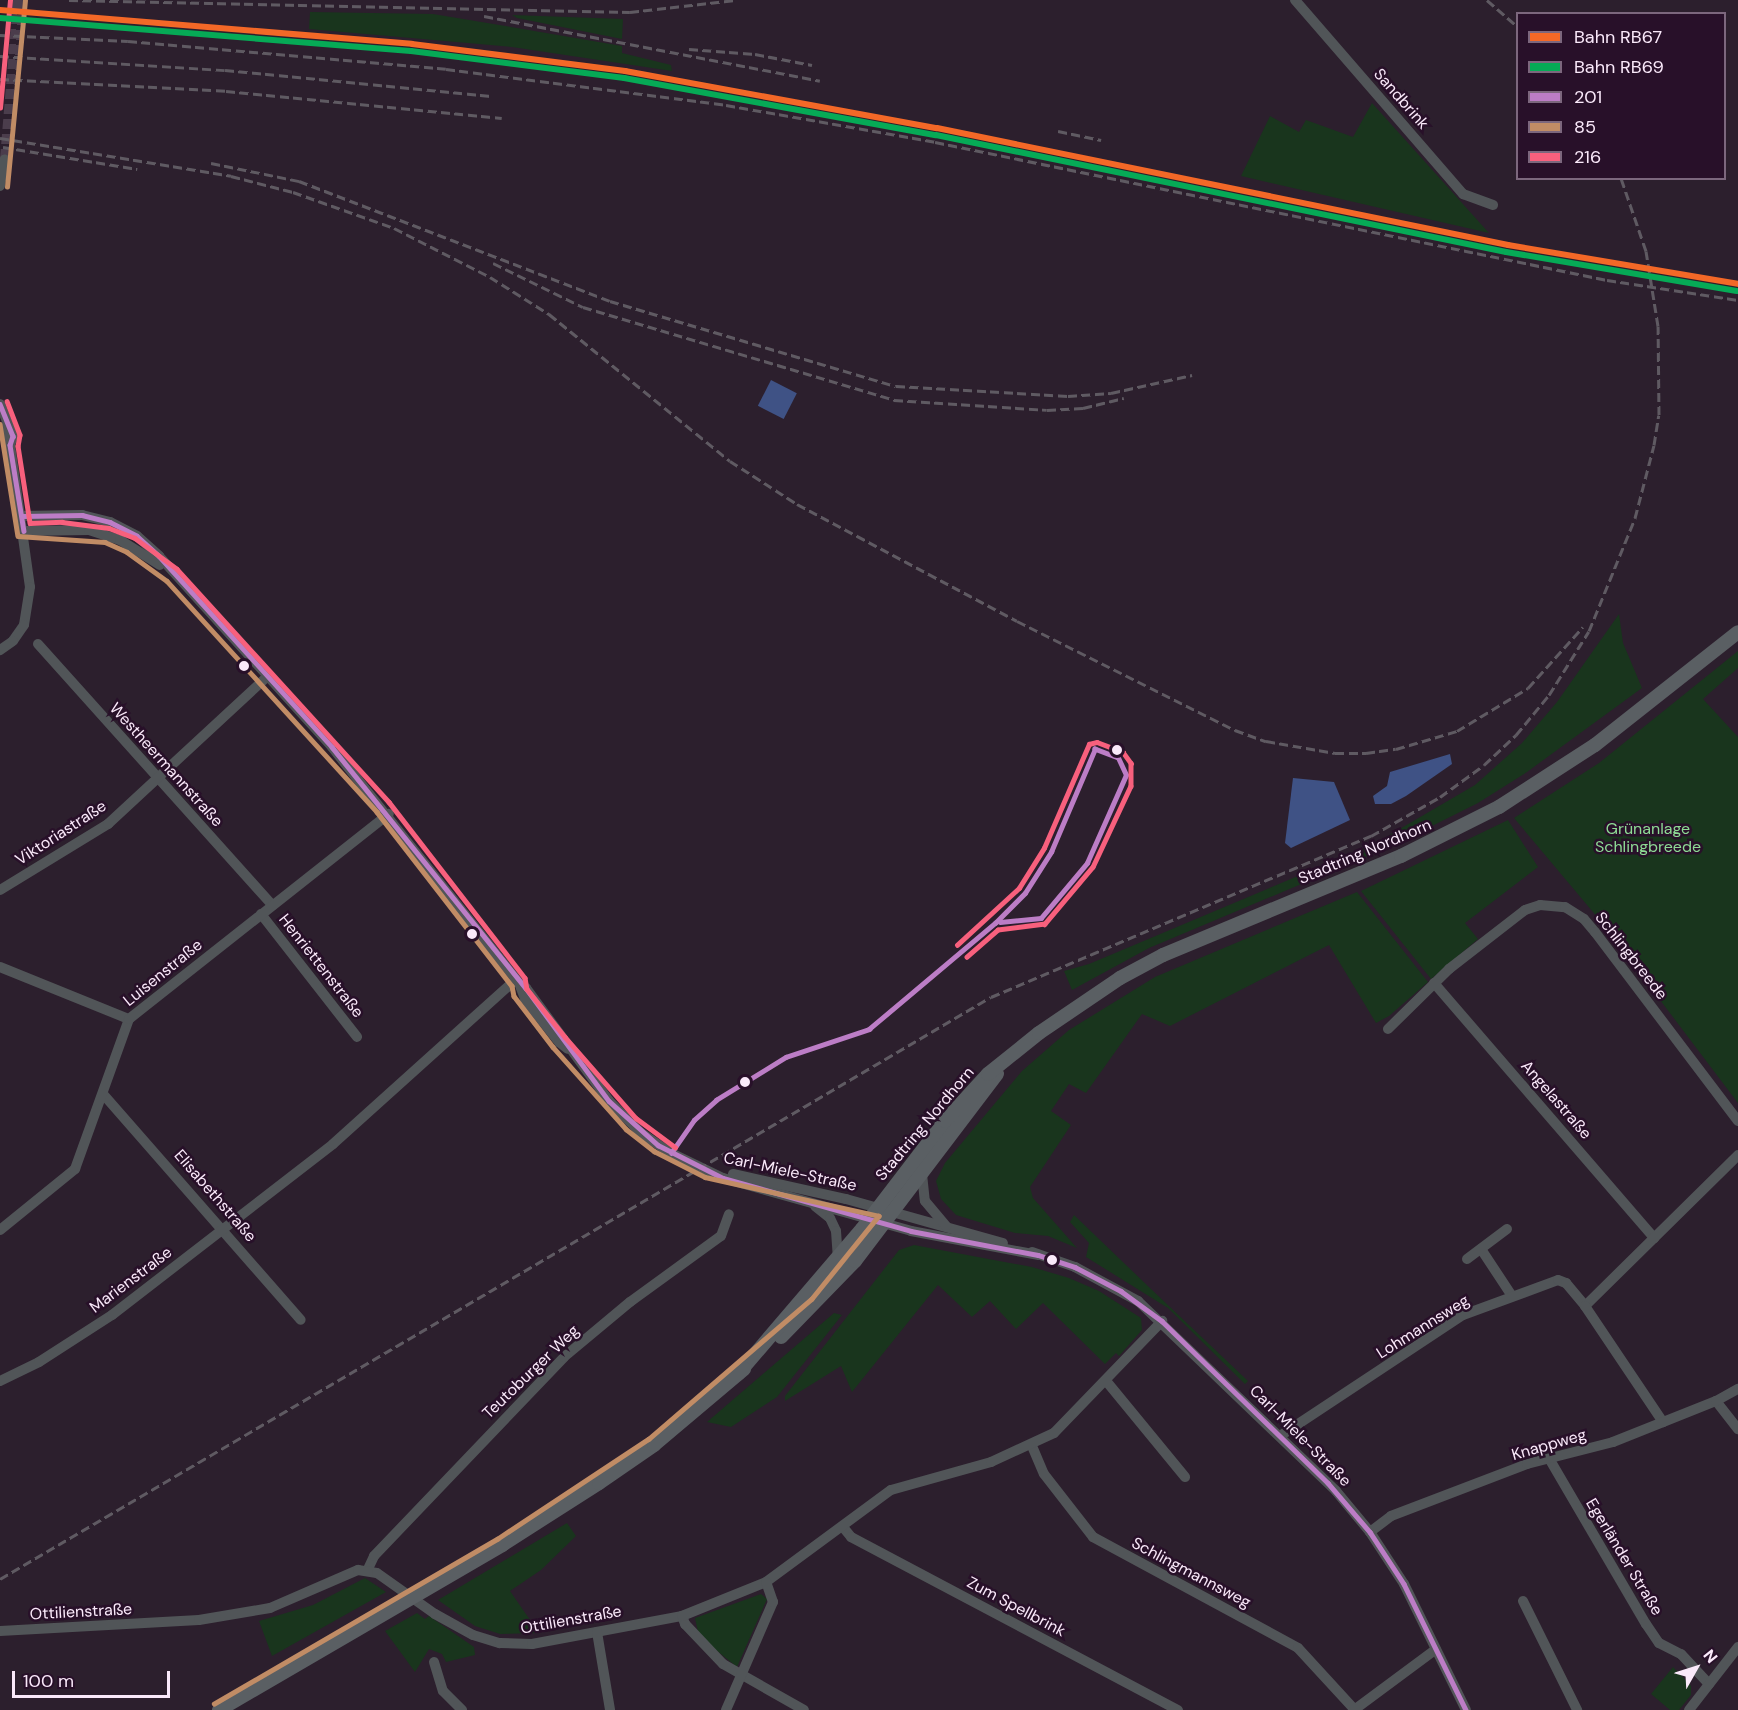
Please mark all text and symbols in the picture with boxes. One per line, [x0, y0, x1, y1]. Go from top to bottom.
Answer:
legend [1516, 12, 1726, 180]
text: Bahn RB67 [1574, 25, 1662, 49]
text: Bahn RB69 [1574, 55, 1664, 79]
street label: Sandbrink [1369, 65, 1433, 133]
text: 201 [1574, 85, 1602, 109]
text: 85 [1574, 115, 1596, 139]
text: 216 [1574, 145, 1601, 169]
unlabelled marker [238, 660, 250, 672]
street label: Westheermannstraße [105, 699, 227, 831]
unlabelled marker [1111, 744, 1123, 756]
street label: Viktoriastraße [12, 796, 110, 870]
street label: Stadtring Nordhorn [1296, 815, 1434, 889]
park label: Grünanlage Schlingbreede [1595, 819, 1701, 857]
street label: Schlingbreede [1591, 908, 1671, 1004]
street label: Henriettenstraße [275, 910, 367, 1022]
unlabelled marker [466, 928, 478, 940]
street label: Luisenstraße [120, 935, 206, 1011]
street label: Angelastraße [1517, 1057, 1595, 1143]
street label: Stadtring Nordhorn [872, 1063, 978, 1185]
unlabelled marker [739, 1076, 751, 1088]
street label: Elisabethstraße [170, 1146, 260, 1246]
street label: Carl-Miele-Straße [722, 1149, 858, 1195]
street label: Marienstraße [86, 1243, 176, 1317]
unlabelled marker [1046, 1254, 1058, 1266]
street label: Lohmannsweg [1373, 1291, 1473, 1363]
street label: Teutoburger Weg [479, 1321, 583, 1423]
street label: Carl-Miele-Straße [1245, 1381, 1355, 1491]
street label: Knappweg [1509, 1425, 1589, 1465]
street label: Egerländer Straße [1582, 1495, 1666, 1619]
street label: Schlingmannsweg [1128, 1534, 1254, 1612]
street label: Zum Spellbrink [963, 1573, 1069, 1641]
street label: Ottilienstraße [29, 1600, 133, 1624]
street label: Ottilienstraße [519, 1602, 623, 1638]
north arrow [1666, 1638, 1726, 1698]
text: N [1699, 1645, 1722, 1667]
scale bar [15, 1659, 172, 1697]
text: 100 m [23, 1669, 74, 1693]

